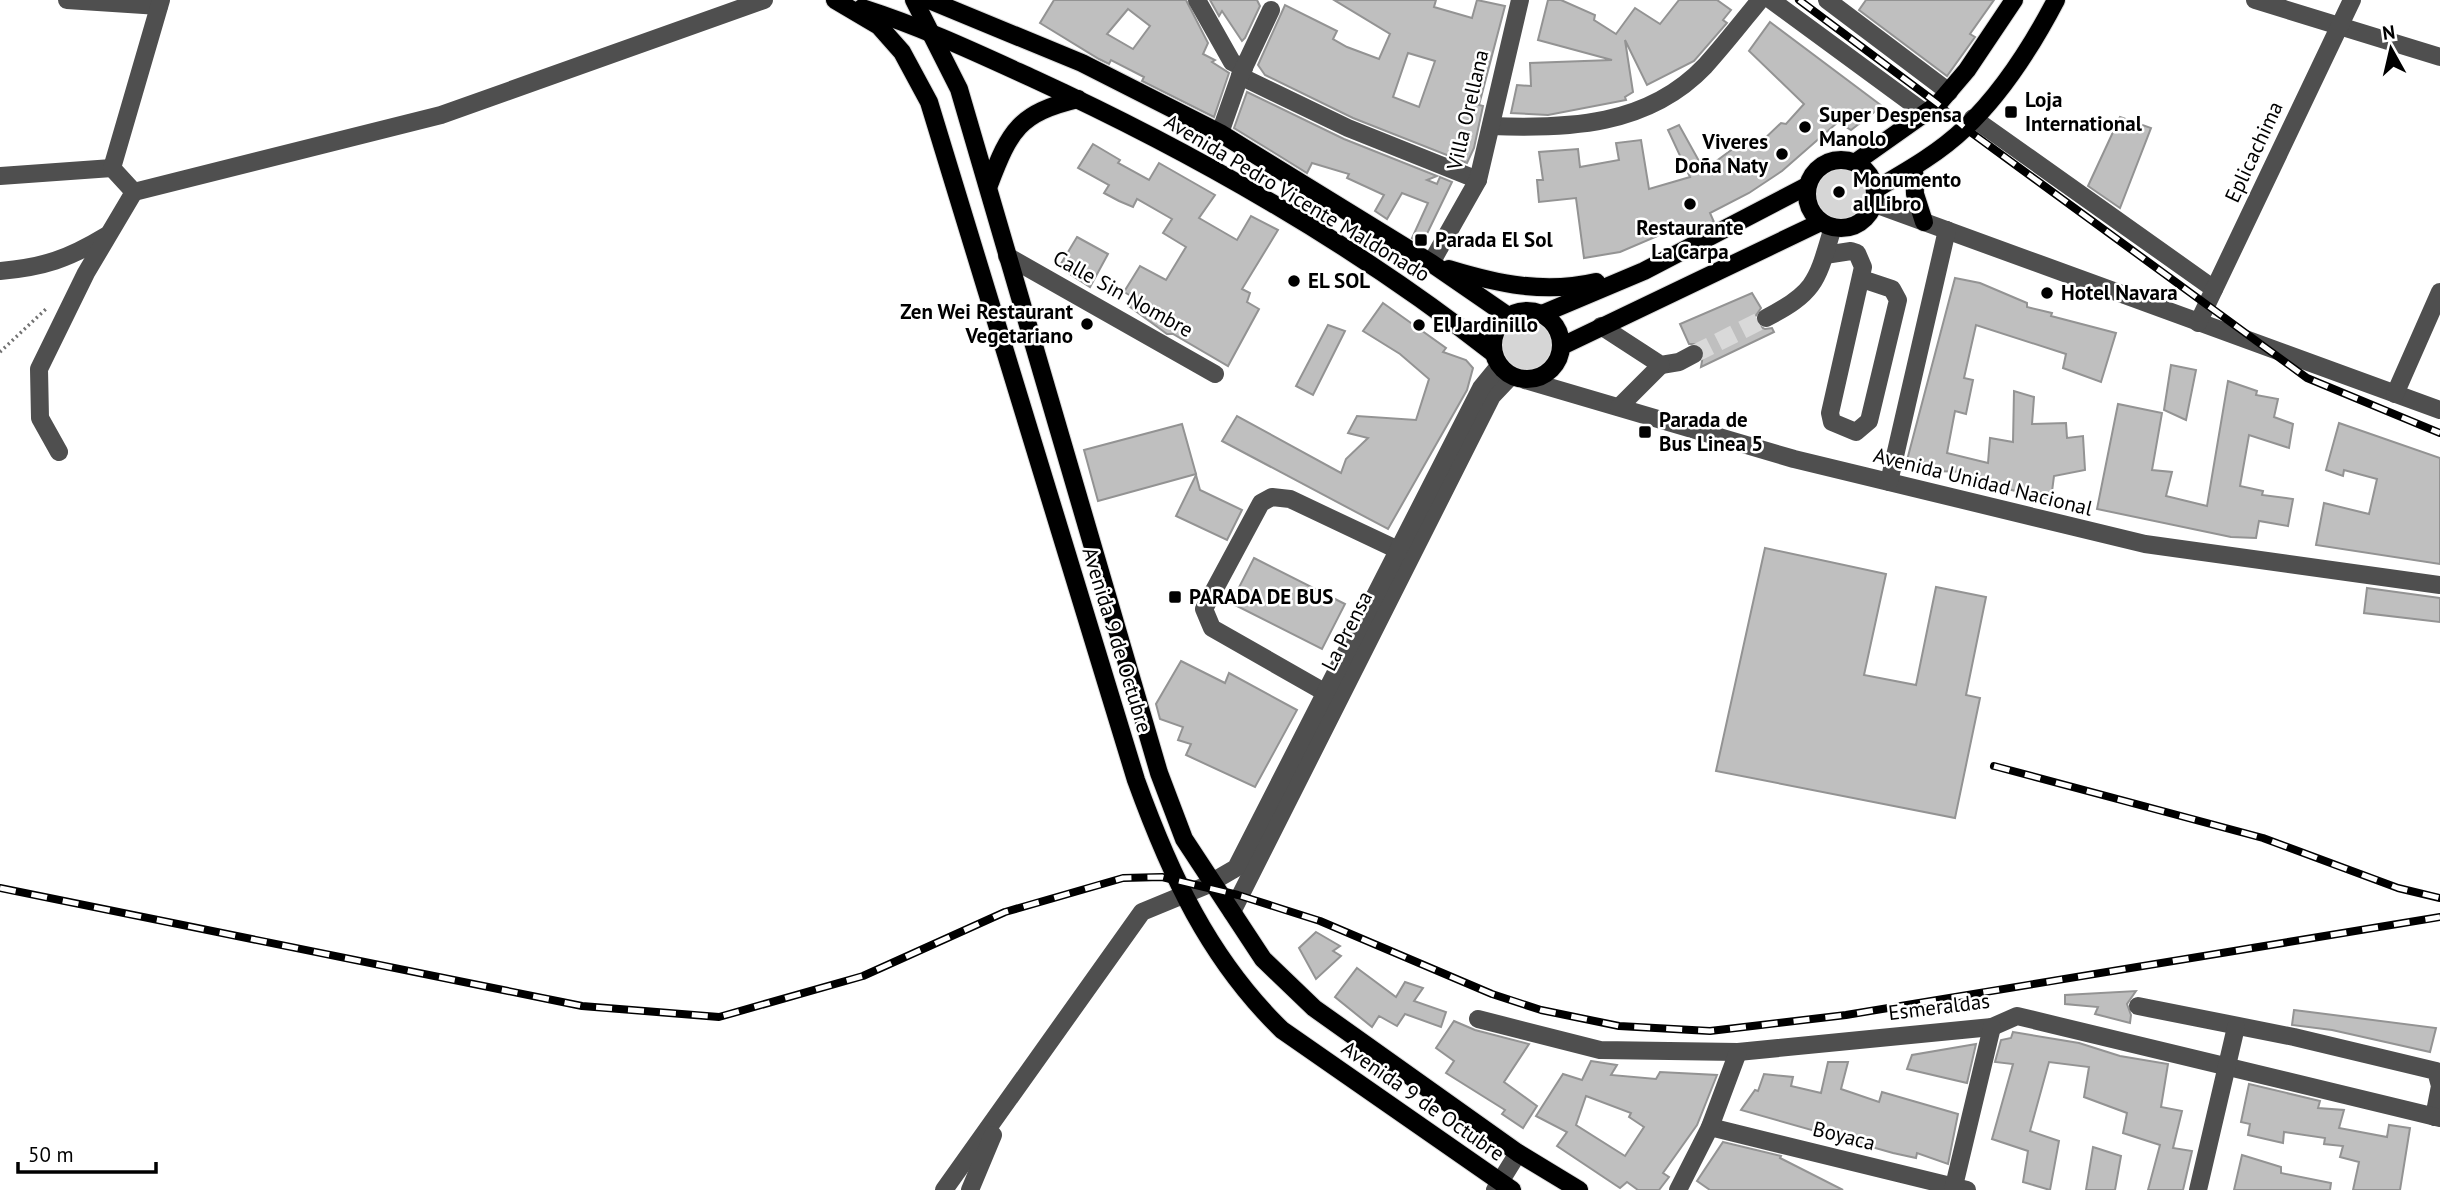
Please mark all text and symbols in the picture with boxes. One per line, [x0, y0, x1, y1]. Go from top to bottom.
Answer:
north arrow [2356, 14, 2426, 84]
text: N [2381, 19, 2396, 45]
street label: Villa Orellana [1440, 47, 1494, 174]
place label: Loja International [2025, 86, 2143, 137]
street label: Eplicachima [2218, 97, 2289, 207]
place label: Super Despensa Manolo [1819, 101, 1962, 152]
marker: Loja International [2003, 104, 2019, 120]
street label: Avenida Pedro Vicente Maldonado [1160, 107, 1435, 288]
marker: Super Despensa Manolo [1797, 119, 1813, 135]
place label: Viveres Doña Naty [1675, 128, 1769, 179]
marker: Viveres Doña Naty [1774, 146, 1790, 162]
place label: Monumento al Libro [1853, 166, 1961, 217]
marker: Monumento al Libro [1831, 184, 1847, 200]
marker: Restaurante La Carpa [1682, 196, 1698, 212]
place label: Restaurante La Carpa [1636, 214, 1744, 265]
place label: Parada El Sol [1435, 226, 1554, 253]
marker: Parada El Sol [1413, 232, 1429, 248]
street label: Calle Sin Nombre [1048, 244, 1198, 343]
place label: EL SOL [1308, 267, 1370, 294]
marker: EL SOL [1286, 273, 1302, 289]
place label: Hotel Navara [2061, 279, 2178, 306]
marker: Hotel Navara [2039, 285, 2055, 301]
place label: Zen Wei Restaurant Vegetariano [900, 298, 1074, 349]
place label: El Jardinillo [1433, 311, 1538, 338]
marker: Zen Wei Restaurant Vegetariano [1079, 316, 1095, 332]
marker: El Jardinillo [1411, 317, 1427, 333]
place label: Parada de Bus Linea 5 [1659, 406, 1763, 457]
marker: Parada de Bus Linea 5 [1637, 424, 1653, 440]
street label: Avenida Unidad Nacional [1871, 441, 2096, 522]
street label: Avenida 9 de Octubre [1076, 544, 1159, 736]
place label: PARADA DE BUS [1189, 583, 1333, 610]
street label: La Prensa [1315, 586, 1378, 675]
marker: PARADA DE BUS [1167, 589, 1183, 605]
street label: Esmeraldas [1887, 987, 1991, 1026]
street label: Avenida 9 de Octubre [1337, 1034, 1510, 1167]
street label: Boyaca [1810, 1115, 1878, 1156]
scale bar [18, 1130, 156, 1174]
text: 50 m [28, 1141, 74, 1168]

